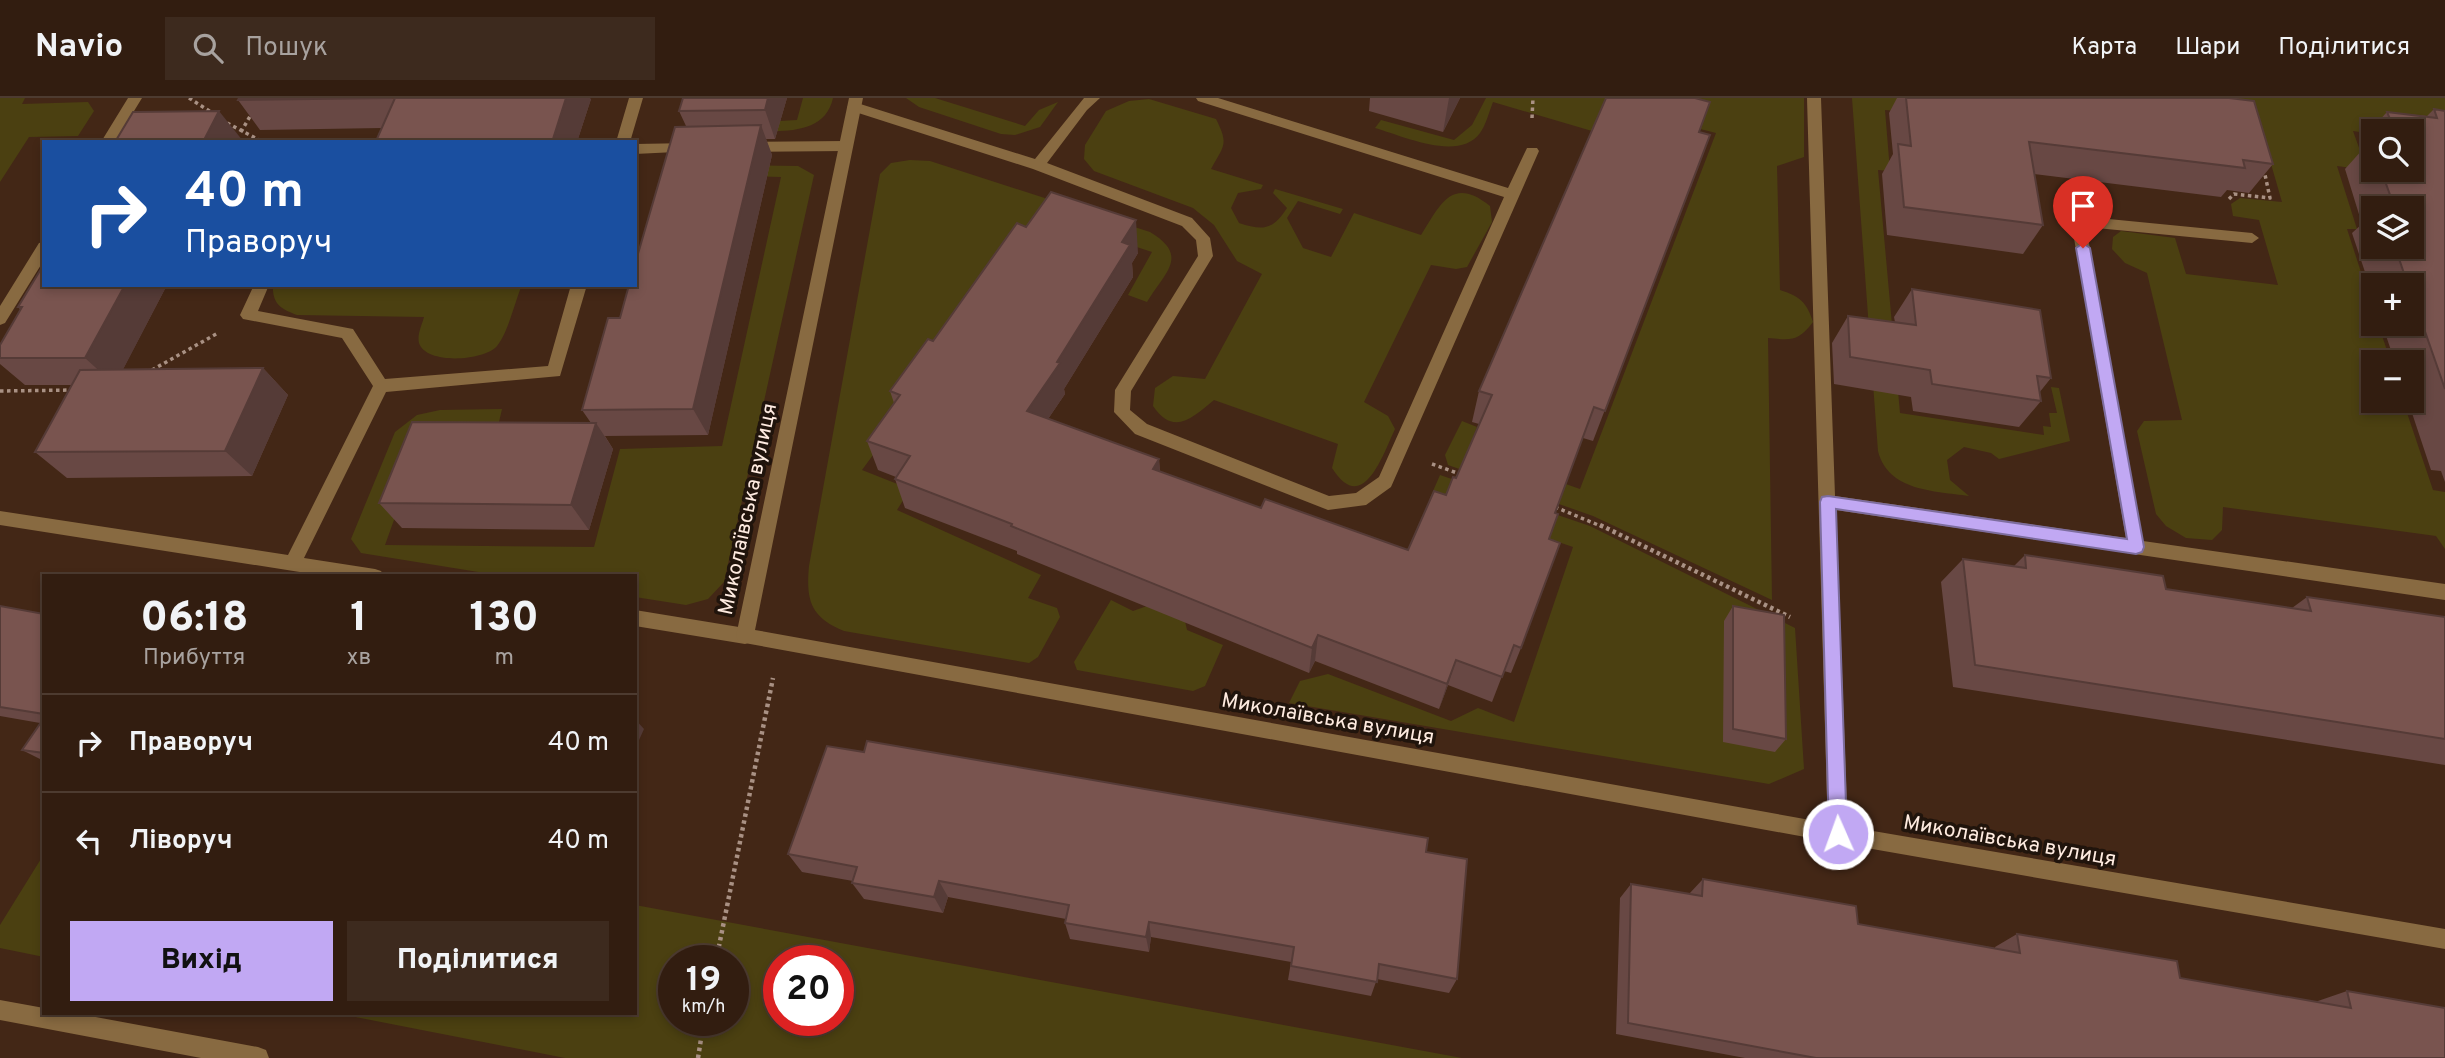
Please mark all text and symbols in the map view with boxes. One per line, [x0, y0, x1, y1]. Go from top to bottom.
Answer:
search box [165, 17, 655, 80]
text: Navio [35, 27, 123, 69]
icon: search [189, 29, 227, 67]
text: Пошук [245, 32, 328, 65]
text: Карта [2072, 33, 2137, 63]
text: Шари [2175, 33, 2240, 63]
text: Поділитися [2278, 33, 2410, 63]
map controls [2361, 119, 2424, 413]
button: search [2361, 119, 2424, 182]
text: 40 m [185, 163, 304, 225]
icon: right [70, 168, 161, 259]
pin [2053, 176, 2113, 248]
icon: arrive [2064, 187, 2102, 225]
button: layers [2361, 196, 2424, 259]
text: Праворуч [185, 224, 332, 264]
button: + [2361, 273, 2424, 336]
button: − [2361, 350, 2424, 413]
street label: Миколаївська вулиця [713, 401, 784, 618]
text: 06:18 [140, 593, 248, 646]
text: 1 [350, 593, 367, 646]
text: 130 [469, 593, 539, 646]
text: Прибуття [143, 644, 245, 673]
text: хв [346, 644, 371, 673]
text: m [494, 644, 514, 673]
street label: Миколаївська вулиця [1219, 687, 1436, 752]
icon: right [70, 724, 108, 762]
text: Праворуч [129, 727, 253, 760]
text: 40 m [548, 727, 609, 760]
position arrow [1801, 797, 1875, 871]
street label: Миколаївська вулиця [1901, 809, 2118, 874]
icon: left [70, 822, 108, 860]
text: Ліворуч [129, 825, 232, 858]
text: 40 m [548, 825, 609, 858]
button: Вихід [70, 921, 333, 1001]
button: Поділитися [347, 921, 609, 1001]
speed limit sign: 20 [763, 945, 854, 1036]
text: 19 [686, 959, 721, 1003]
text: km/h [682, 996, 725, 1019]

